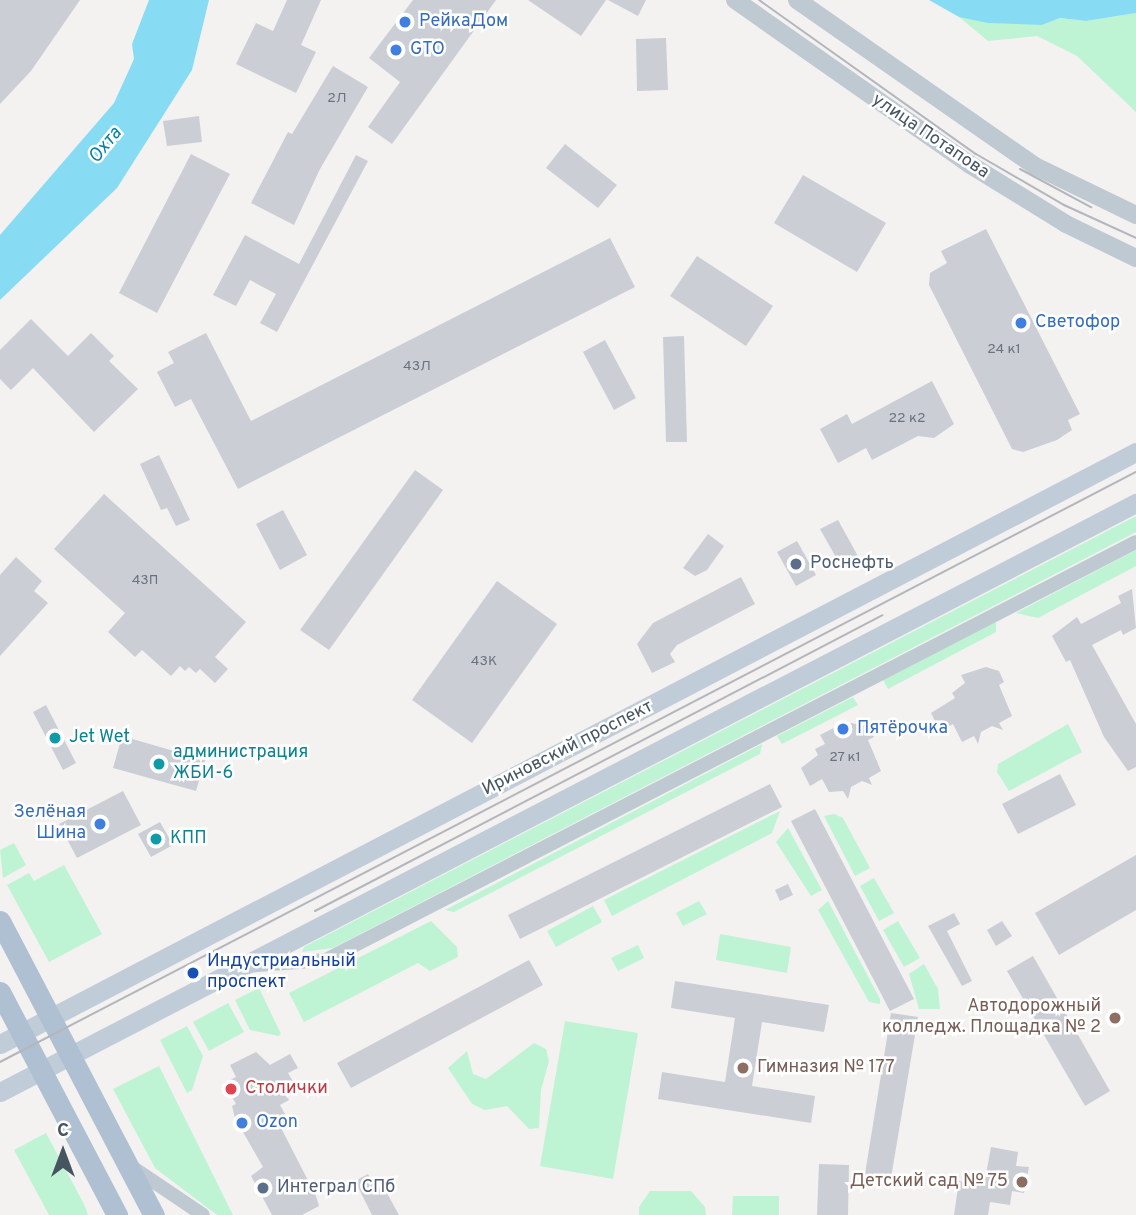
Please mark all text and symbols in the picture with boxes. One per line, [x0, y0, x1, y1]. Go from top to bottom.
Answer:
place label: РейкаДом [419, 11, 508, 33]
marker: РейкаДом [397, 14, 413, 30]
place label: GTO [410, 39, 445, 61]
marker: GTO [388, 42, 404, 58]
street label: улица Потапова [867, 90, 993, 184]
house number: 2Л [327, 91, 347, 107]
water label: Охта [84, 123, 128, 169]
place label: Светофор [1035, 312, 1120, 334]
marker: Светофор [1013, 315, 1029, 331]
house number: 24 к1 [987, 342, 1021, 358]
house number: 43Л [403, 359, 431, 375]
house number: 22 к2 [889, 411, 925, 427]
place label: Роснефть [810, 553, 894, 575]
marker: Роснефть [788, 556, 804, 572]
house number: 43П [132, 573, 158, 589]
house number: 43К [471, 654, 497, 670]
street label: Ириновский проспект [479, 697, 657, 801]
place label: Пятёрочка [857, 718, 948, 740]
marker: Пятёрочка [835, 721, 851, 737]
place label: Jet Wet [69, 727, 130, 749]
marker: Jet Wet [47, 730, 63, 746]
place label: администрация ЖБИ-6 [173, 743, 308, 786]
house number: 27 к1 [829, 750, 861, 766]
marker: администрация ЖБИ-6 [151, 756, 167, 772]
place label: Зелёная Шина [13, 803, 86, 846]
marker: Зелёная Шина [92, 816, 108, 832]
place label: КПП [170, 828, 207, 850]
marker: КПП [148, 831, 164, 847]
place label: Индустриальный проспект [207, 952, 356, 995]
marker: Индустриальный проспект [185, 965, 201, 981]
place label: Автодорожный колледж. Площадка № 2 [882, 997, 1101, 1040]
marker: Автодорожный колледж. Площадка № 2 [1107, 1010, 1123, 1026]
place label: Гимназия № 177 [757, 1057, 895, 1079]
marker: Гимназия № 177 [735, 1060, 751, 1076]
place label: Столички [245, 1078, 328, 1100]
marker: Столички [223, 1081, 239, 1097]
place label: Ozon [256, 1112, 298, 1134]
marker: Ozon [234, 1115, 250, 1131]
north arrow [28, 1117, 98, 1187]
text: С [57, 1119, 69, 1143]
place label: Детский сад № 75 [849, 1171, 1008, 1193]
marker: Детский сад № 75 [1014, 1174, 1030, 1190]
place label: Интеграл СПб [277, 1177, 395, 1199]
marker: Интеграл СПб [255, 1180, 271, 1196]

